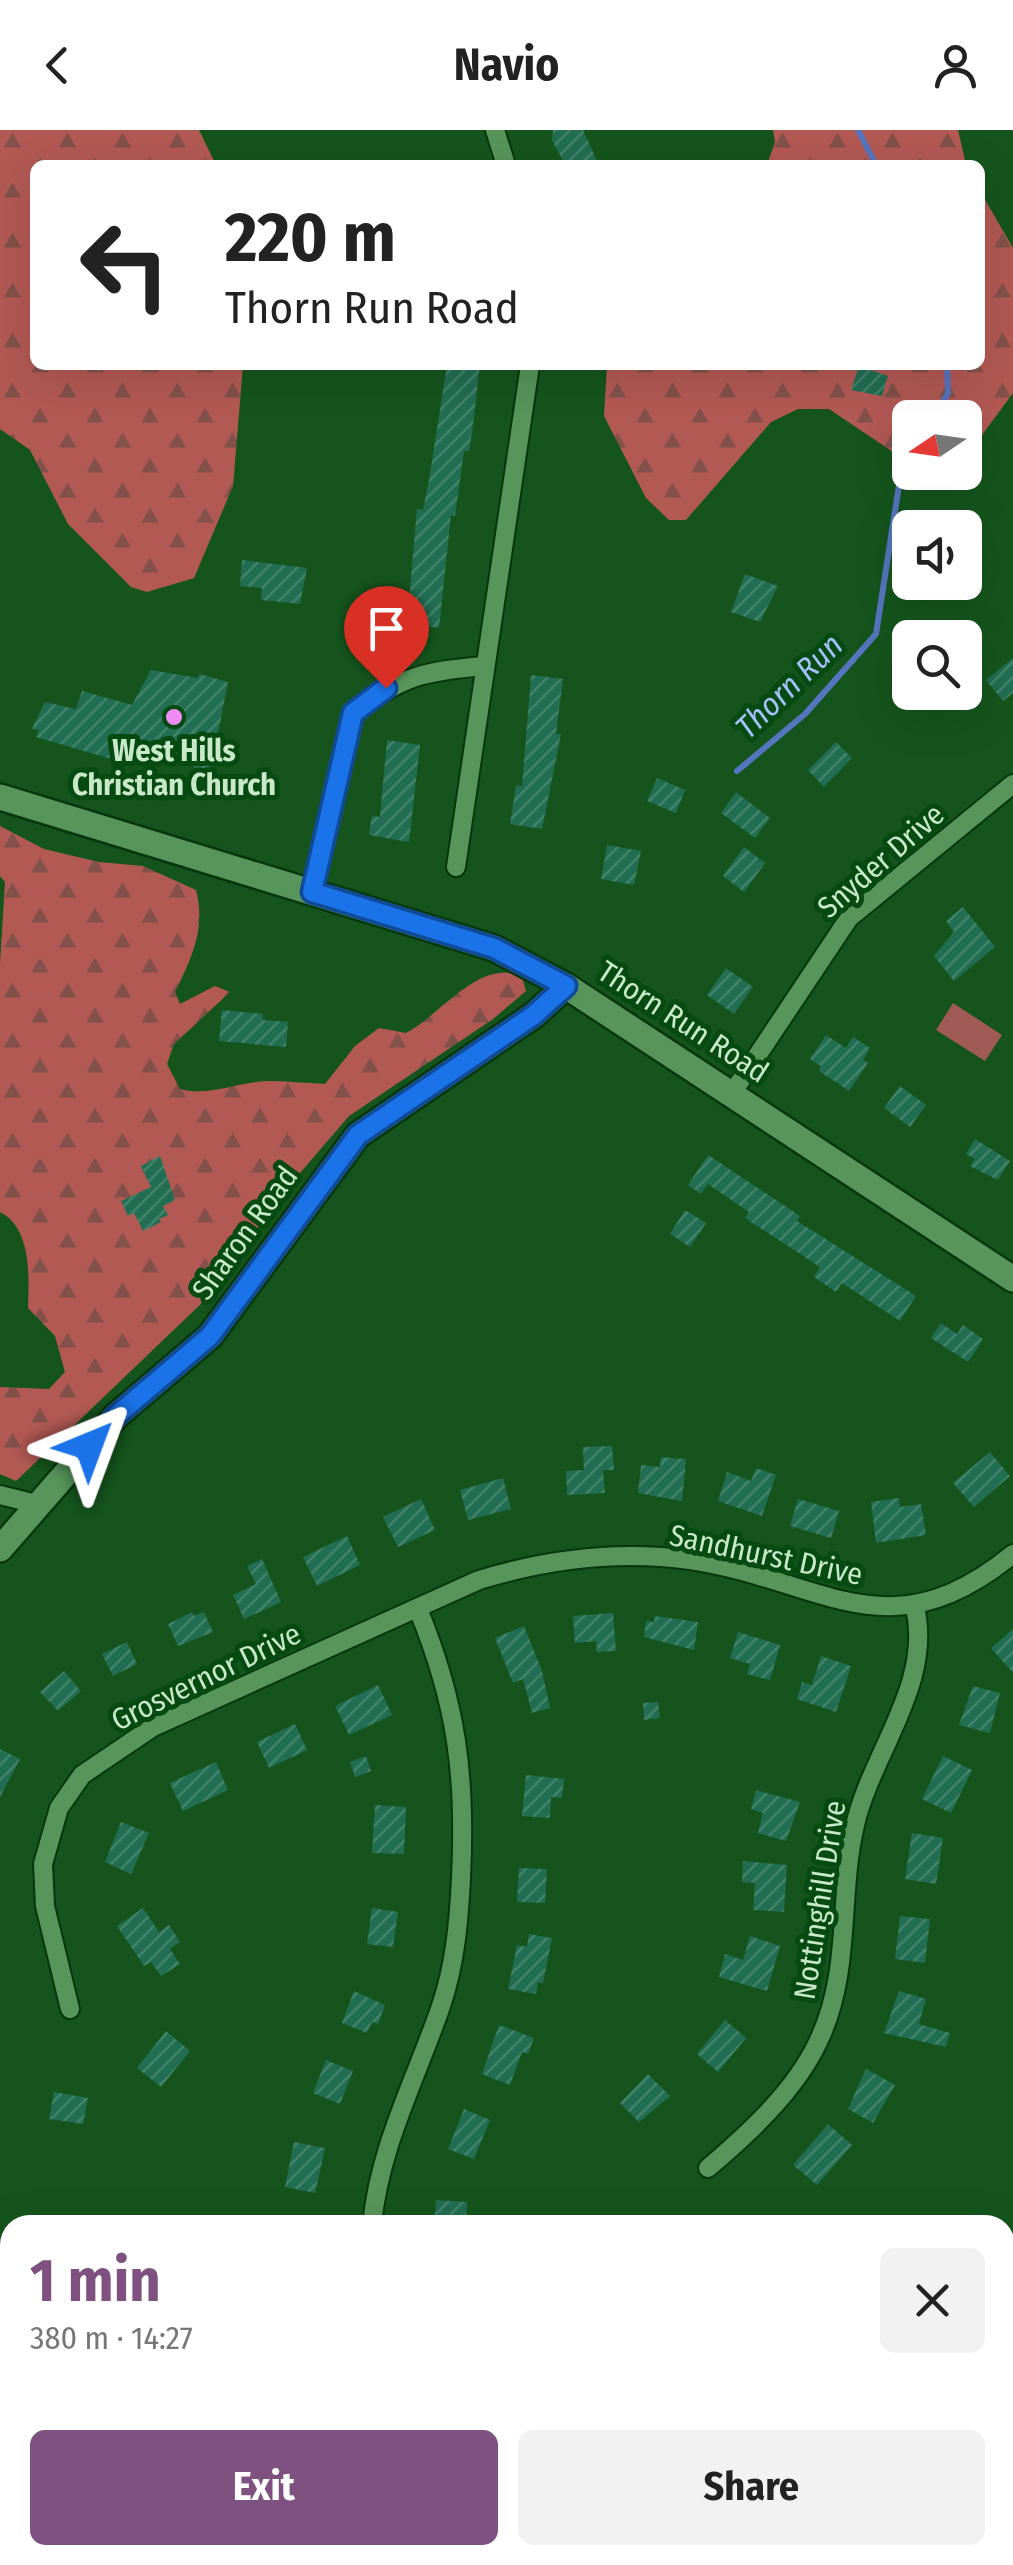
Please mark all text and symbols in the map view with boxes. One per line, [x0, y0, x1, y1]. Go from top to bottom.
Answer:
icon: back [30, 38, 85, 93]
text: Navio [454, 38, 559, 92]
icon: person [928, 38, 983, 93]
text: 220 m [225, 196, 396, 280]
icon: left [60, 200, 190, 330]
text: Thorn Run Road [225, 281, 519, 335]
north arrow [892, 400, 982, 490]
map controls [892, 400, 982, 710]
button: sound [892, 510, 982, 600]
pin [344, 586, 429, 689]
icon: arrive [359, 601, 414, 656]
button: search [892, 620, 982, 710]
water label: Thorn Run [728, 626, 850, 746]
marker: West Hills Christian Church [163, 706, 185, 728]
place label: West Hills Christian Church [72, 733, 276, 803]
street label: Snyder Drive [810, 796, 952, 926]
street label: Thorn Run Road [591, 954, 775, 1090]
street label: Sharon Road [185, 1159, 305, 1307]
position arrow [37, 1394, 141, 1498]
street label: Sandhurst Drive [666, 1517, 866, 1593]
street label: Grosvernor Drive [105, 1616, 307, 1738]
street label: Nottinghill Drive [787, 1798, 853, 2002]
text: 1 min [30, 2245, 161, 2317]
button: close [880, 2248, 985, 2353]
text: 380 m · 14:27 [30, 2319, 193, 2357]
button: Exit [30, 2430, 498, 2545]
button: Share [518, 2430, 985, 2545]

